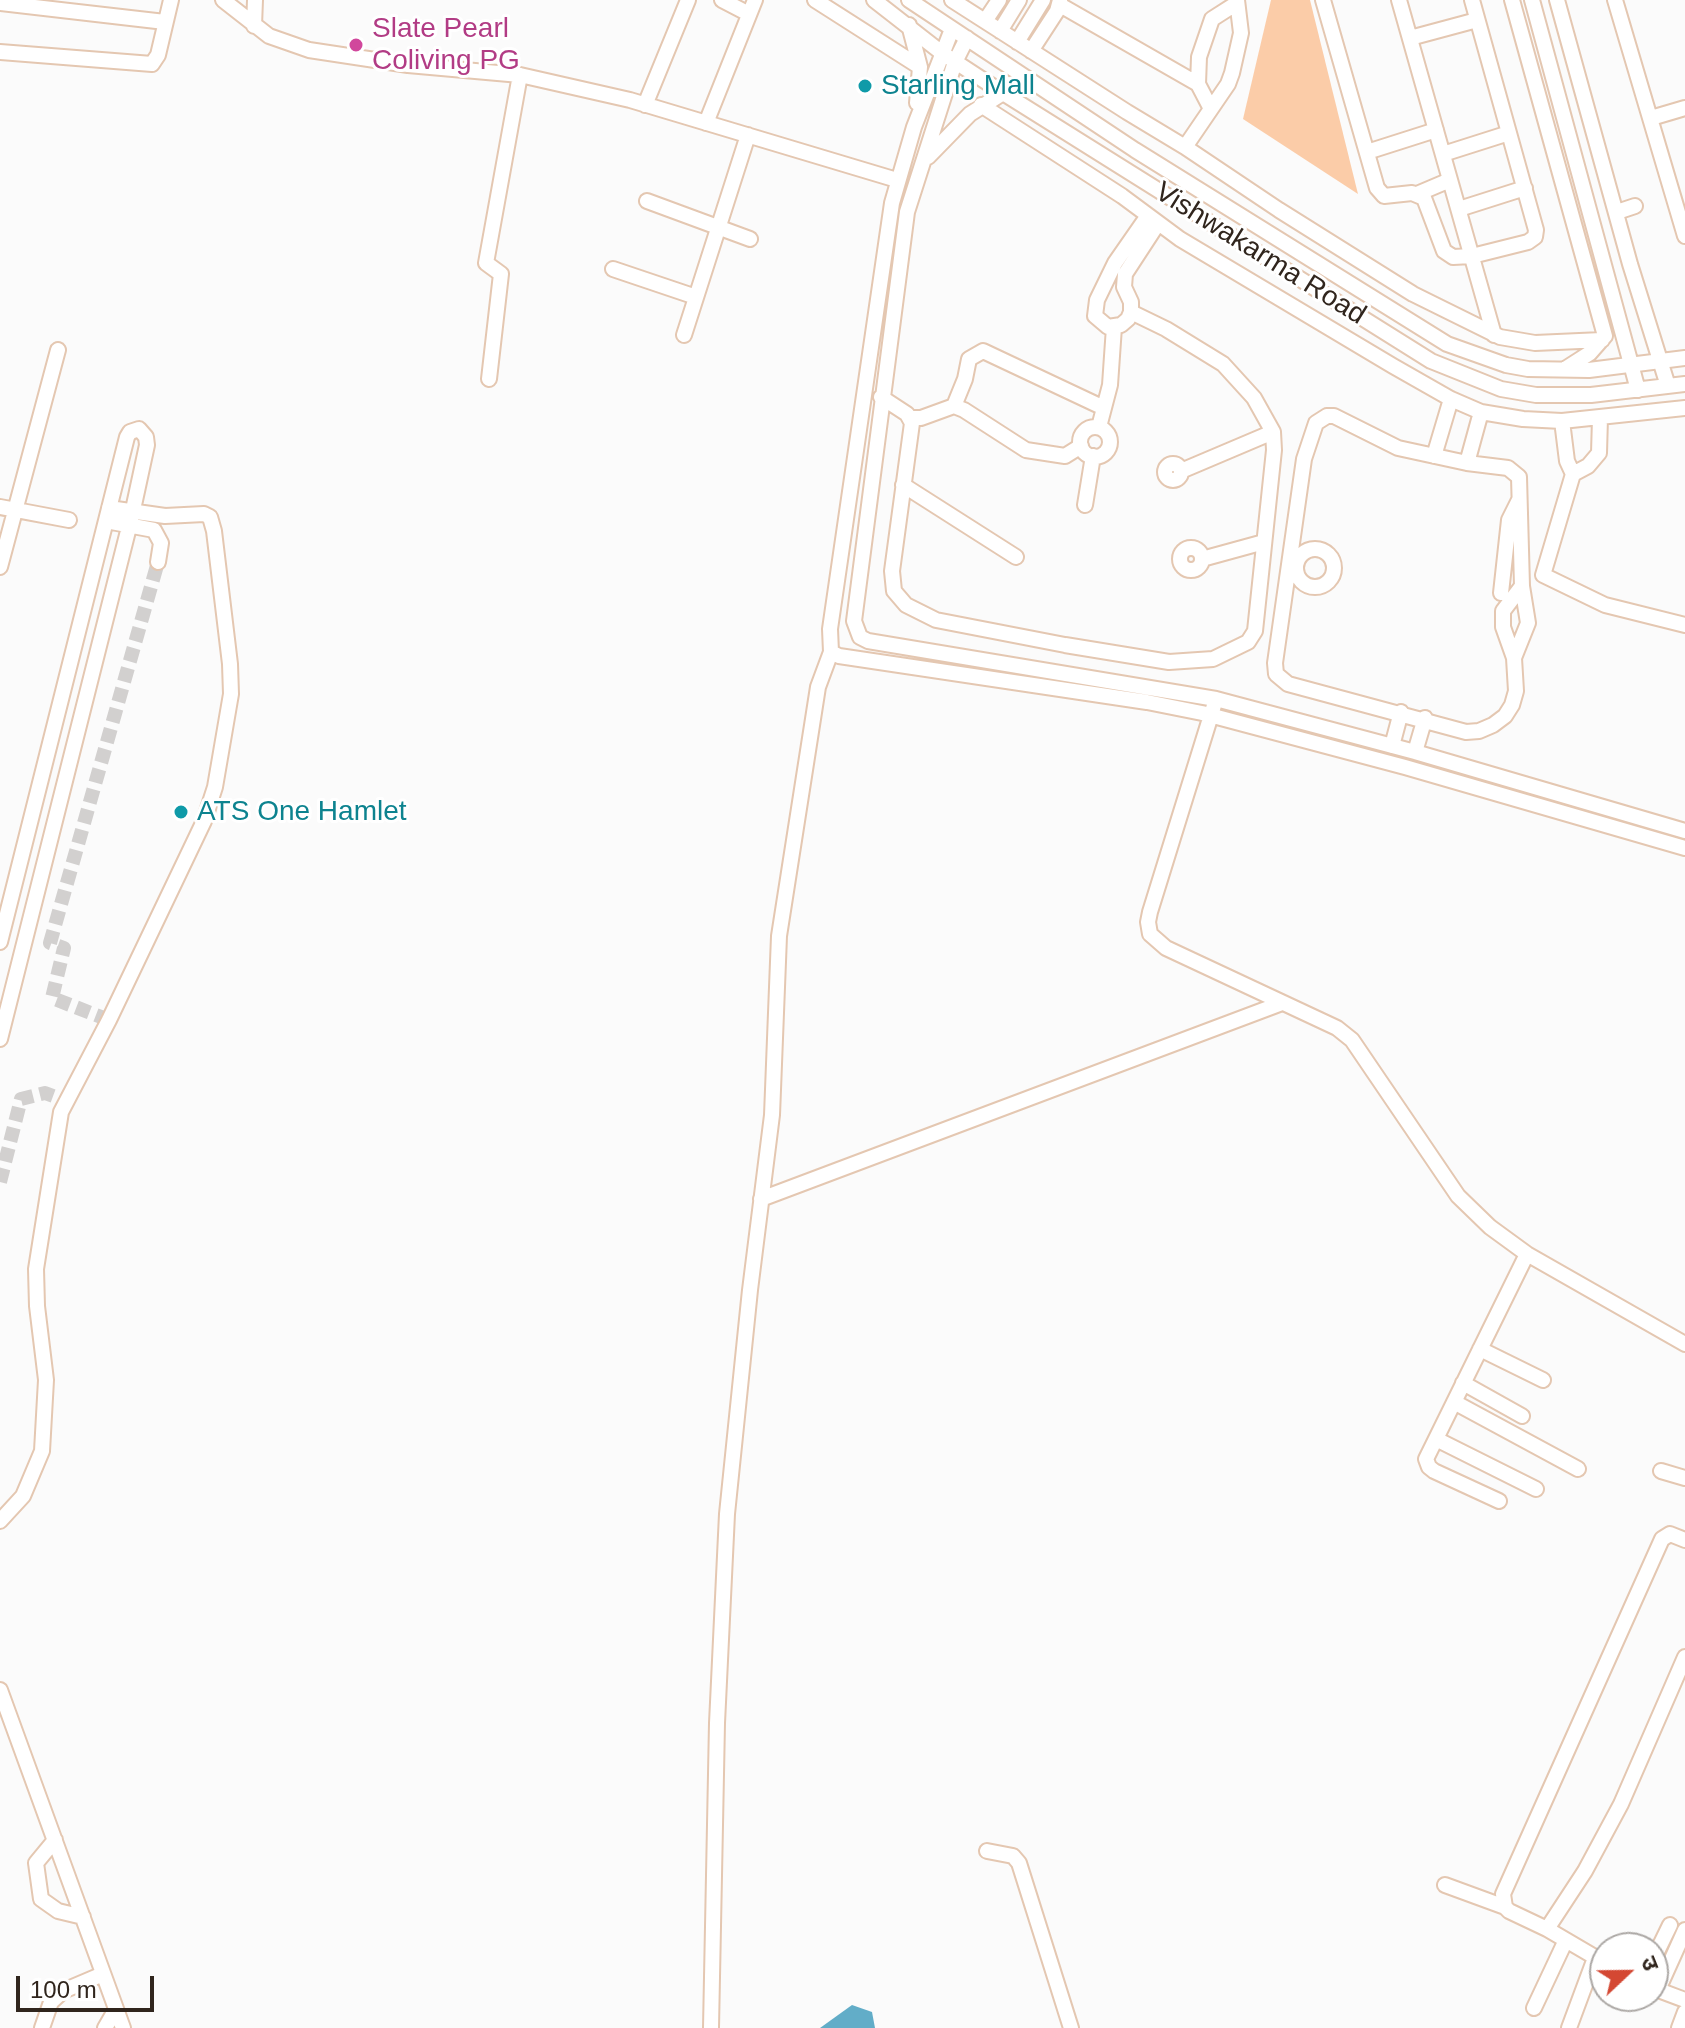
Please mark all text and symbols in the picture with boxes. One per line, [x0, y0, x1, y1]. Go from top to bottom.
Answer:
place label: Slate Pearl Coliving PG [372, 12, 520, 78]
marker: Slate Pearl Coliving PG [347, 36, 365, 54]
place label: Starling Mall [881, 69, 1035, 103]
marker: Starling Mall [856, 77, 874, 95]
street label: Vishwakarma Road [1148, 176, 1372, 332]
place label: ATS One Hamlet [197, 795, 407, 829]
marker: ATS One Hamlet [172, 803, 190, 821]
north arrow [1589, 1932, 1669, 2012]
text: उ [1636, 1953, 1664, 1974]
scale bar [20, 1960, 158, 2010]
text: 100 m [30, 1976, 97, 2003]

